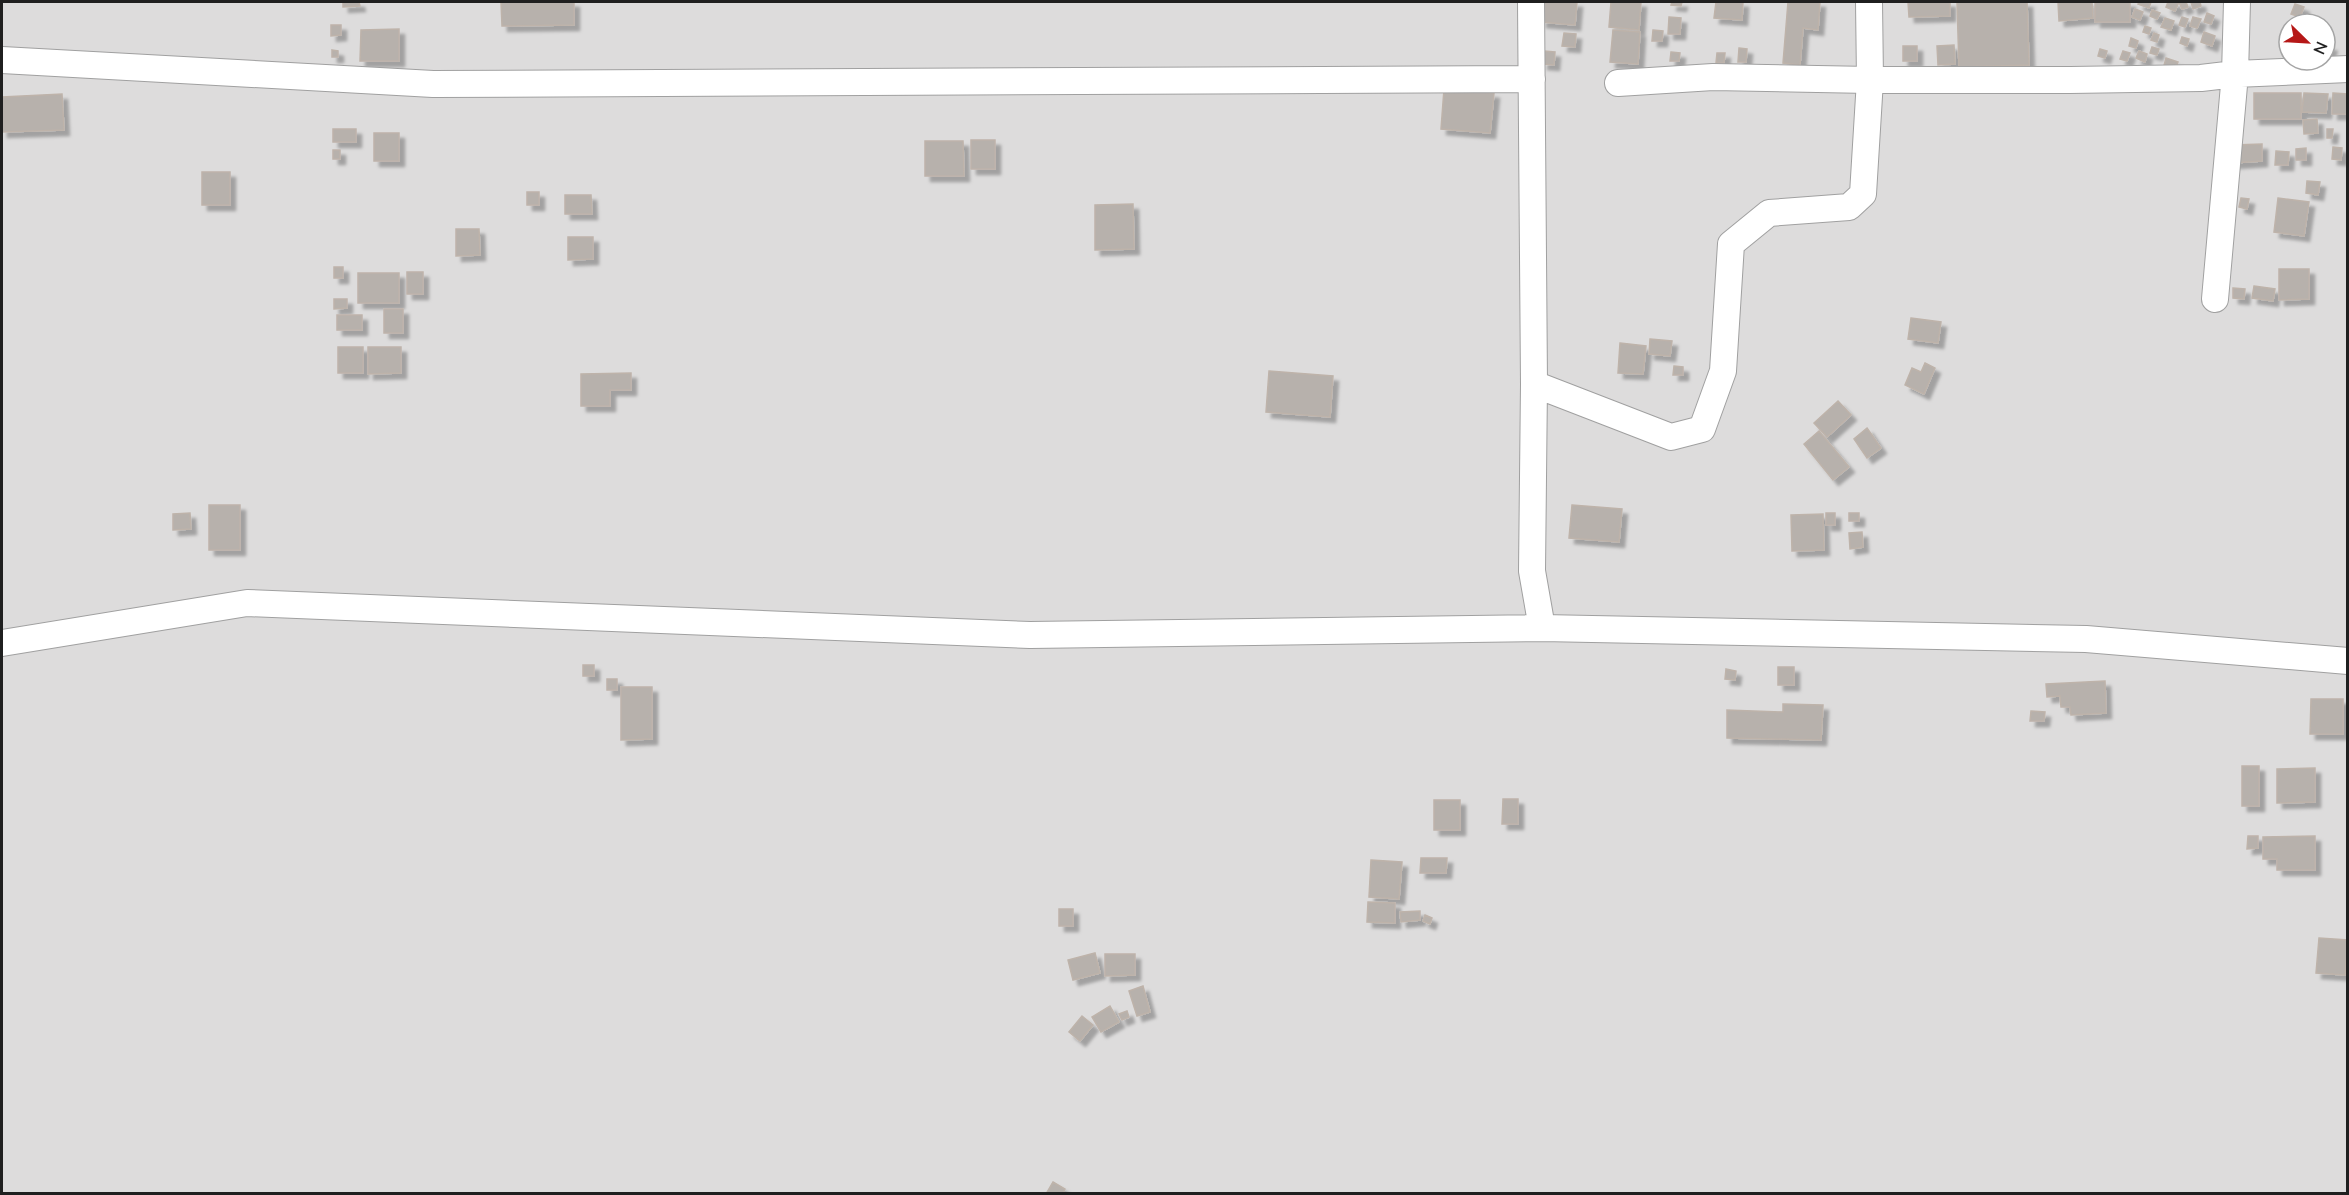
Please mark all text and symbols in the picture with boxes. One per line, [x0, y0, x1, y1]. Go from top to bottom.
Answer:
north arrow [2277, 12, 2337, 72]
text: N [2307, 38, 2332, 58]

